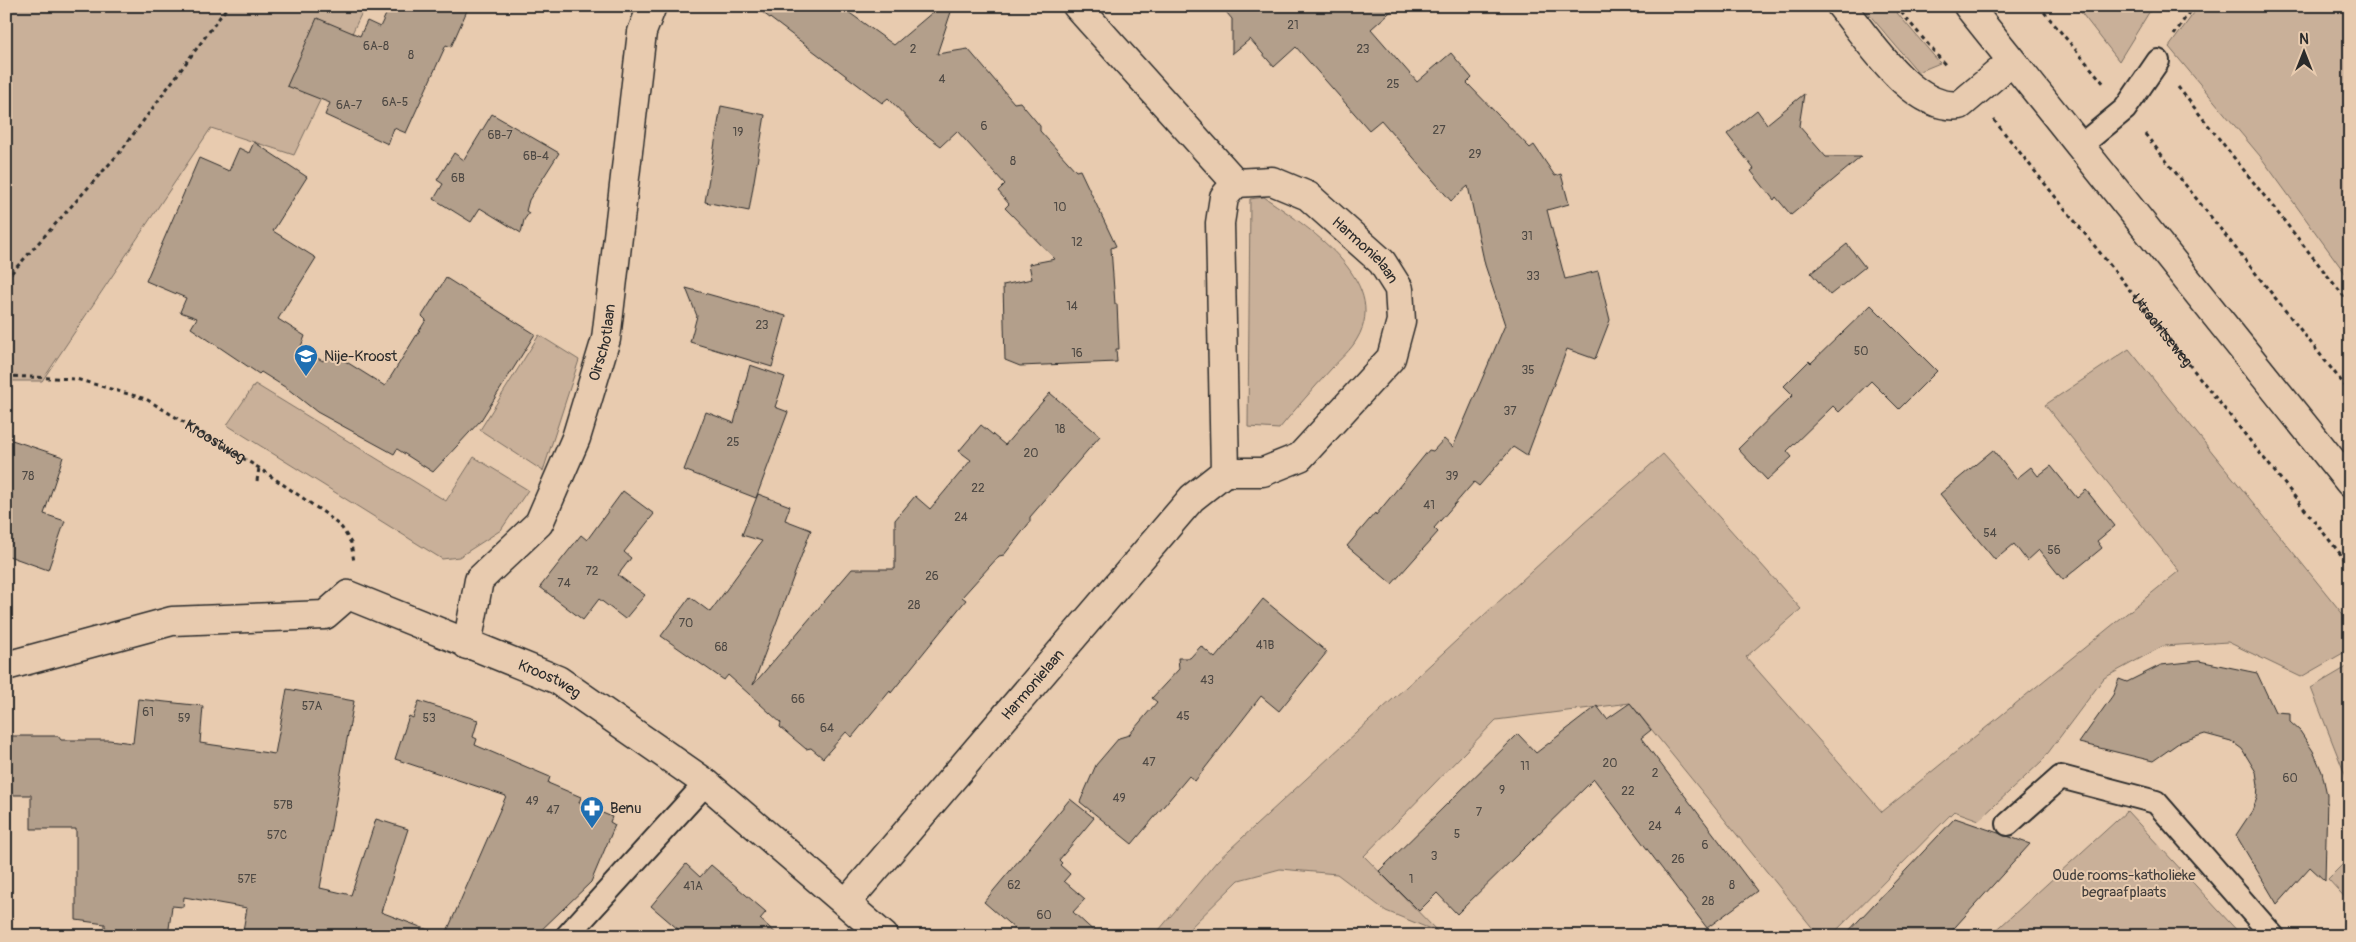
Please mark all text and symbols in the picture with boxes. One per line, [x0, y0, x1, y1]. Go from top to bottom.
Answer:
house number: 21 [1287, 18, 1299, 33]
north arrow [2278, 28, 2328, 78]
text: N [2299, 31, 2309, 48]
house number: 6A-8 [363, 39, 389, 54]
house number: 2 [910, 42, 917, 57]
house number: 23 [1356, 42, 1370, 57]
house number: 8 [408, 48, 414, 63]
house number: 4 [939, 72, 946, 87]
house number: 25 [1386, 77, 1400, 92]
house number: 6A-5 [382, 95, 408, 110]
house number: 6A-7 [336, 98, 363, 113]
house number: 6 [981, 119, 988, 134]
house number: 27 [1432, 123, 1446, 138]
house number: 19 [733, 125, 743, 140]
house number: 6B-7 [487, 128, 513, 143]
house number: 29 [1469, 147, 1481, 162]
house number: 6B-4 [523, 149, 549, 164]
house number: 8 [1010, 154, 1016, 169]
house number: 6B [451, 171, 465, 186]
house number: 10 [1054, 200, 1066, 215]
street label: Harmonielaan [1328, 212, 1403, 287]
house number: 31 [1521, 229, 1533, 244]
house number: 12 [1071, 235, 1083, 250]
house number: 33 [1526, 269, 1540, 284]
street label: Utrechtseweg [2127, 290, 2197, 371]
house number: 14 [1066, 299, 1078, 314]
street label: Oirschotlaan [584, 303, 620, 383]
house number: 23 [755, 318, 769, 333]
school or university icon: Nije-Kroost [293, 343, 319, 377]
house number: 50 [1854, 344, 1868, 359]
house number: 16 [1071, 346, 1083, 361]
place label: Nije-Kroost [324, 347, 398, 366]
house number: 35 [1521, 363, 1535, 378]
house number: 37 [1503, 404, 1517, 419]
street label: Kroostweg [181, 415, 249, 467]
house number: 18 [1055, 422, 1065, 437]
house number: 25 [726, 435, 740, 450]
house number: 20 [1024, 446, 1038, 461]
house number: 78 [22, 469, 34, 484]
house number: 39 [1446, 469, 1458, 484]
house number: 22 [971, 481, 985, 496]
house number: 41 [1423, 498, 1435, 513]
house number: 24 [954, 510, 968, 525]
house number: 54 [1983, 526, 1997, 541]
house number: 56 [2047, 543, 2061, 558]
house number: 72 [585, 564, 599, 579]
house number: 26 [925, 569, 939, 584]
house number: 74 [557, 576, 571, 591]
house number: 28 [908, 598, 920, 613]
house number: 70 [679, 616, 693, 631]
house number: 41B [1256, 638, 1274, 653]
house number: 68 [714, 640, 728, 655]
street label: Harmonielaan [997, 645, 1068, 724]
street label: Kroostweg [515, 655, 585, 703]
house number: 43 [1200, 673, 1214, 688]
house number: 66 [791, 692, 805, 707]
house number: 57A [302, 699, 323, 714]
house number: 61 [142, 705, 154, 720]
house number: 45 [1176, 709, 1190, 724]
house number: 59 [178, 711, 190, 726]
house number: 53 [422, 711, 436, 726]
house number: 64 [820, 721, 834, 736]
house number: 47 [1142, 755, 1156, 770]
house number: 20 [1603, 756, 1617, 771]
house number: 11 [1520, 759, 1530, 774]
house number: 2 [1652, 766, 1659, 781]
house number: 60 [2282, 771, 2298, 786]
house number: 9 [1499, 783, 1505, 798]
house number: 22 [1621, 784, 1635, 799]
house number: 49 [1112, 791, 1126, 806]
house number: 49 [525, 794, 539, 809]
pharmacy icon: Benu [579, 795, 605, 829]
house number: 57B [273, 798, 293, 813]
place label: Benu [610, 799, 642, 818]
house number: 47 [546, 803, 560, 818]
house number: 4 [1675, 804, 1682, 819]
house number: 7 [1476, 805, 1483, 820]
house number: 24 [1648, 819, 1662, 834]
house number: 5 [1454, 827, 1460, 842]
house number: 57C [267, 828, 287, 843]
house number: 6 [1702, 838, 1709, 853]
house number: 3 [1431, 849, 1438, 864]
house number: 26 [1671, 852, 1685, 867]
park label: Oude rooms-katholieke begraafplaats [2052, 866, 2196, 902]
house number: 57E [237, 872, 257, 887]
house number: 1 [1409, 872, 1413, 887]
house number: 62 [1007, 878, 1021, 893]
house number: 8 [1729, 878, 1735, 893]
house number: 41A [683, 879, 703, 894]
house number: 28 [1702, 894, 1714, 909]
house number: 60 [1036, 908, 1052, 923]

